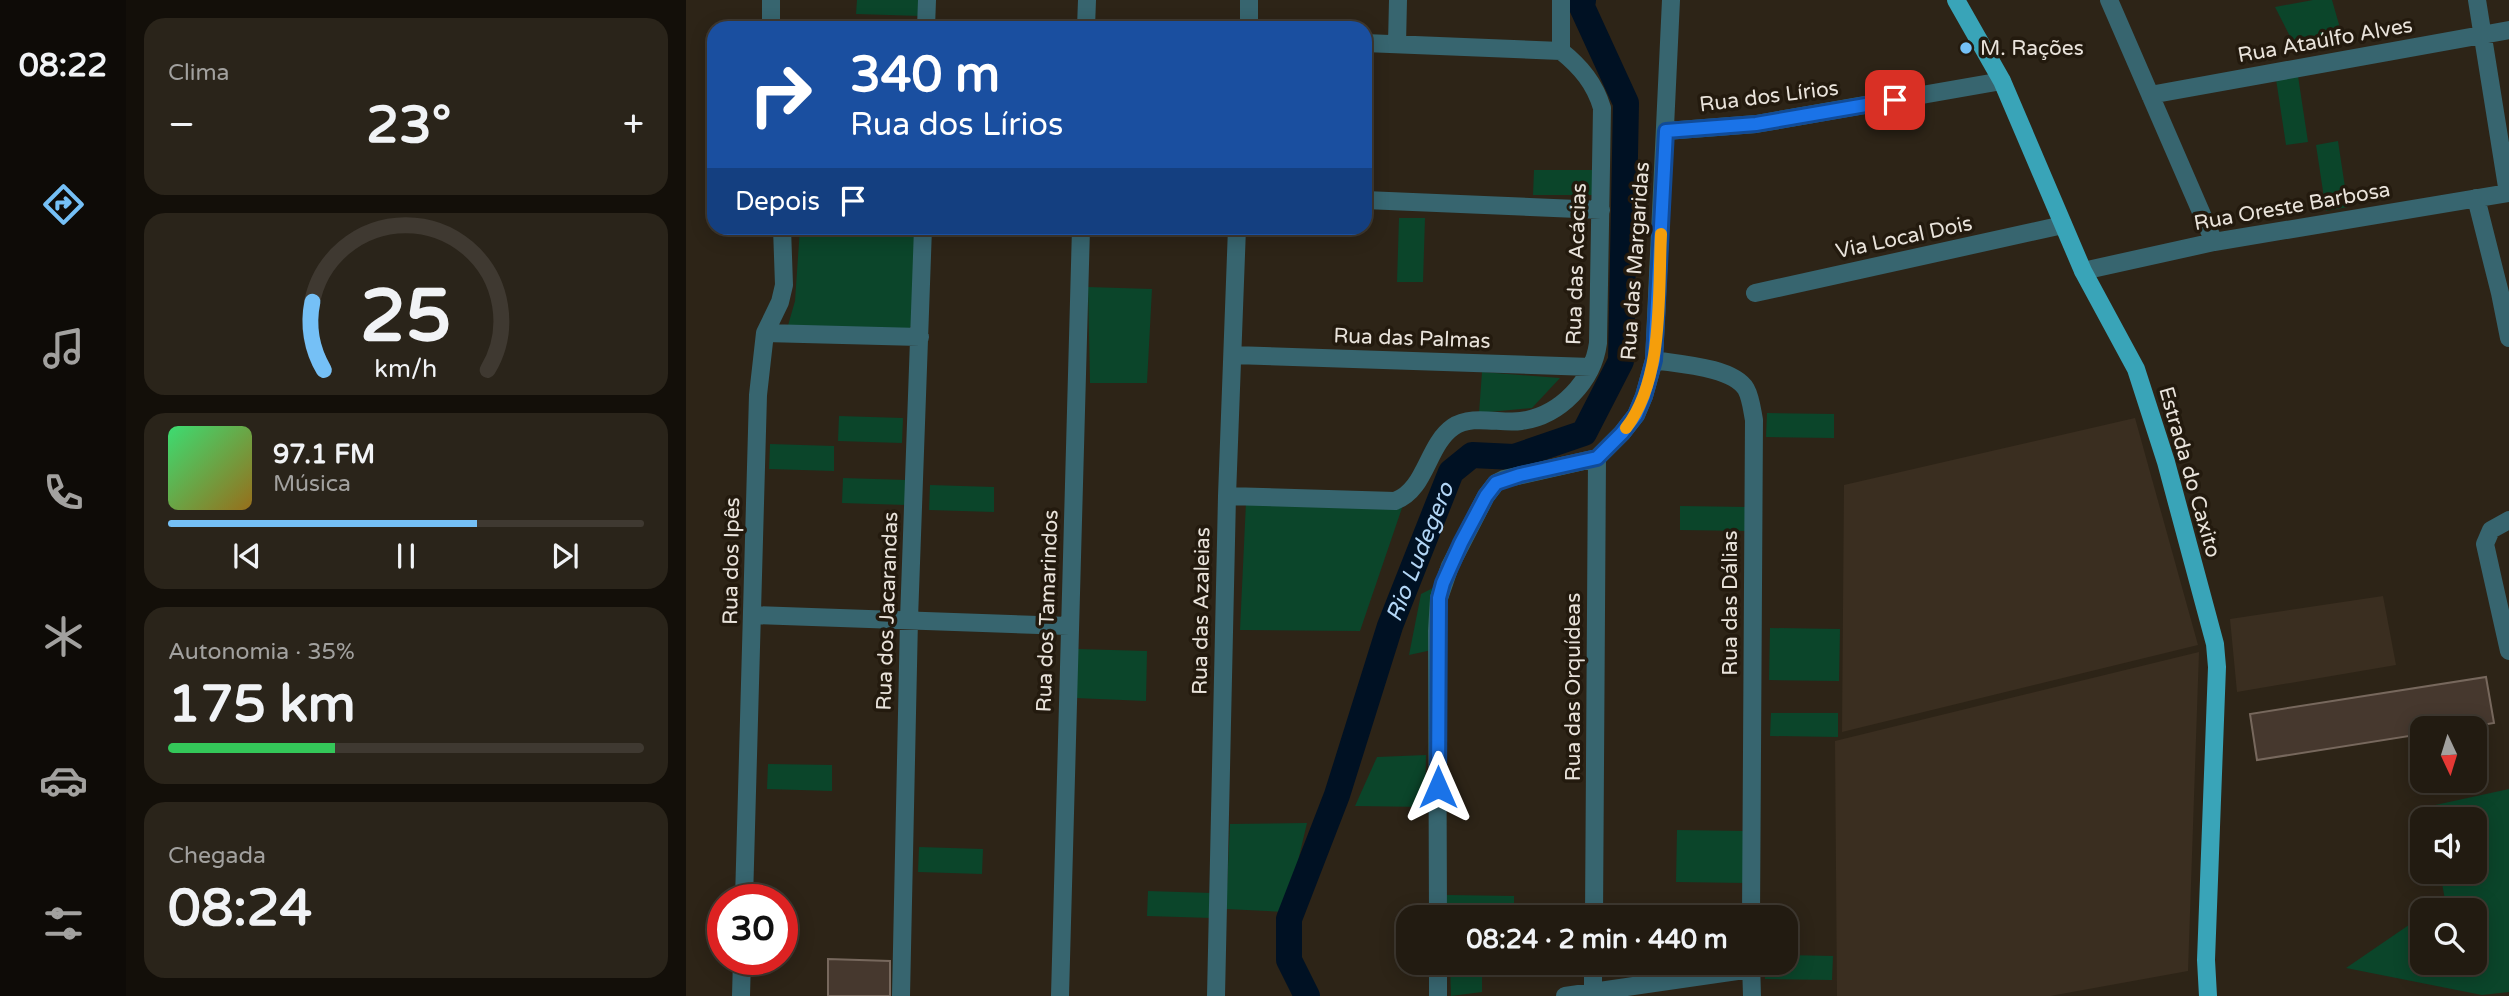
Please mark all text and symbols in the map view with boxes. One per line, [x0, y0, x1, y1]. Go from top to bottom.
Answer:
street label: Rua Ataúlfo Alves [2236, 13, 2415, 68]
place label: M. Rações [1980, 36, 2084, 61]
marker: M. Rações [1958, 40, 1974, 56]
text: 340 m [850, 46, 1000, 105]
text: 08:22 [19, 47, 107, 85]
icon: right [735, 49, 826, 140]
text: Clima [168, 59, 229, 87]
pin [1865, 70, 1925, 130]
street label: Rua dos Lírios [1698, 76, 1840, 117]
icon: arrive [1876, 81, 1914, 119]
text: 23° [366, 94, 451, 157]
text: − [168, 102, 195, 148]
text: + [623, 102, 644, 148]
text: Rua dos Lírios [850, 106, 1063, 144]
street label: Rua das Margaridas [1616, 161, 1655, 361]
street label: Rua Oreste Barbosa [2192, 177, 2392, 236]
icon: directions [39, 180, 88, 229]
icon: arrive [834, 182, 872, 220]
street label: Rua das Acácias [1561, 182, 1592, 346]
text: Depois [735, 186, 820, 217]
street label: Via Local Dois [1834, 211, 1975, 264]
text: 25 [360, 273, 452, 361]
street label: Rua das Palmas [1333, 323, 1491, 354]
icon: music [39, 324, 88, 373]
text: km/h [375, 353, 437, 383]
street label: Estrada do Caxito [2153, 384, 2226, 561]
text: 97.1 FM [273, 439, 375, 470]
icon: phone [39, 468, 88, 517]
text: Música [273, 470, 351, 498]
water label: Rio Ludegero [1380, 478, 1461, 626]
street label: Rua dos Ipês [718, 497, 745, 625]
street label: Rua dos Tamarindos [1031, 509, 1064, 713]
street label: Rua dos Jacarandas [872, 511, 903, 711]
street label: Rua das Azaleias [1188, 527, 1215, 695]
street label: Rua das Dálias [1718, 530, 1743, 676]
icon: previous [228, 537, 266, 575]
icon: pause [387, 537, 425, 575]
icon: next [546, 537, 584, 575]
street label: Rua das Orquídeas [1561, 593, 1586, 781]
icon: climate [39, 612, 88, 661]
text: Autonomia · 35% [168, 638, 355, 666]
text: 175 km [168, 673, 356, 736]
north arrow [2410, 716, 2487, 793]
map controls [2410, 716, 2487, 975]
position arrow [1401, 750, 1475, 824]
icon: car [39, 756, 88, 805]
button: sound [2410, 807, 2487, 884]
text: Chegada [168, 842, 266, 870]
text: 08:24 [168, 877, 312, 940]
speed limit sign: 30 [707, 884, 798, 975]
button: search [2410, 898, 2487, 975]
icon: filters [39, 899, 88, 948]
text: 08:24 · 2 min · 440 m [1466, 924, 1728, 955]

